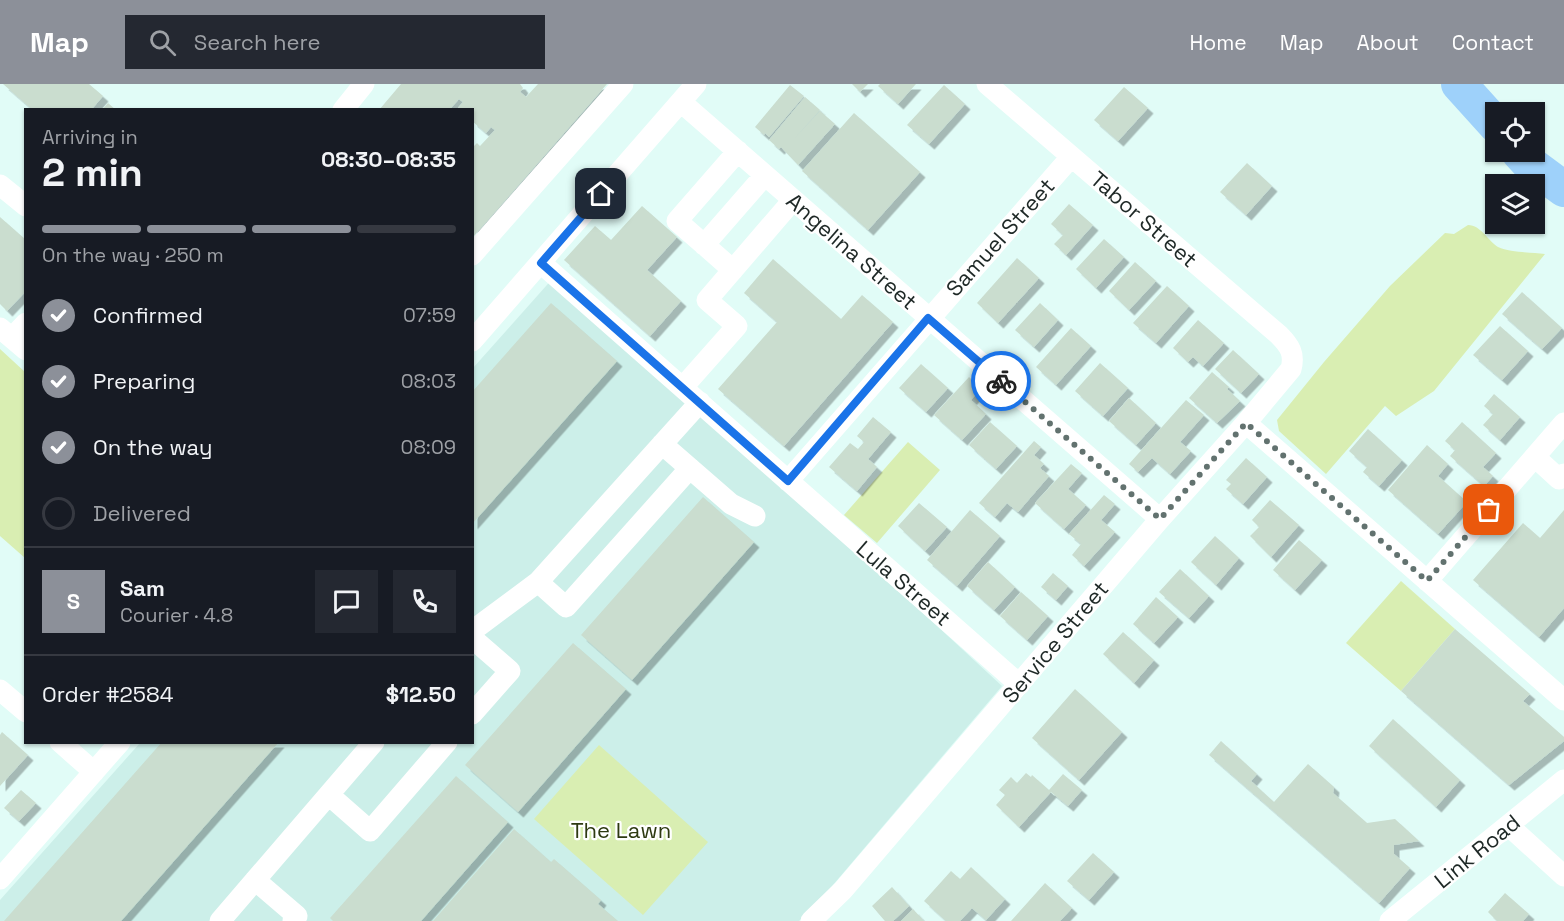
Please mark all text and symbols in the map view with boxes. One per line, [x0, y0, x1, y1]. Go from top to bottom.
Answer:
search box [125, 15, 545, 69]
text: Map [30, 24, 89, 60]
icon: search [146, 26, 179, 59]
text: Search here [194, 28, 321, 56]
text: Home [1189, 29, 1247, 56]
text: Map [1280, 29, 1324, 56]
text: About [1357, 29, 1419, 56]
text: Contact [1452, 29, 1534, 56]
map controls [1485, 102, 1545, 234]
button: locate [1485, 102, 1545, 162]
text: Arriving in [42, 124, 138, 150]
text: 08:30–08:35 [321, 145, 456, 173]
text: 2 min [42, 148, 143, 197]
street label: Tabor Street [1085, 165, 1203, 273]
pin [575, 168, 626, 219]
street label: Samuel Street [940, 172, 1060, 302]
button: layers [1485, 174, 1545, 234]
icon: home [584, 177, 617, 210]
street label: Angelina Street [781, 187, 923, 315]
text: On the way · 250 m [42, 242, 224, 268]
icon: check [42, 299, 75, 332]
text: Confirmed [93, 301, 203, 329]
text: 07:59 [403, 302, 456, 328]
courier [971, 351, 1031, 411]
icon: check [42, 365, 75, 398]
icon: bike [985, 365, 1018, 398]
text: Preparing [93, 367, 195, 395]
text: 08:03 [401, 368, 456, 394]
icon: check [42, 431, 75, 464]
text: On the way [93, 433, 212, 461]
text: 08:09 [401, 434, 456, 460]
pin [1463, 484, 1514, 535]
icon: bag [1472, 493, 1505, 526]
text: Delivered [93, 499, 191, 527]
street label: Lula Street [851, 534, 957, 632]
button: chat [315, 570, 378, 633]
button: phone [393, 570, 456, 633]
text: Sam [120, 574, 165, 602]
street label: Service Street [996, 575, 1114, 709]
text: S [67, 587, 80, 615]
text: Courier · 4.8 [120, 602, 233, 628]
text: Order #2584 [42, 680, 173, 708]
text: $12.50 [386, 680, 456, 708]
street label: Link Road [1428, 808, 1526, 894]
park label: The Lawn [571, 816, 671, 844]

